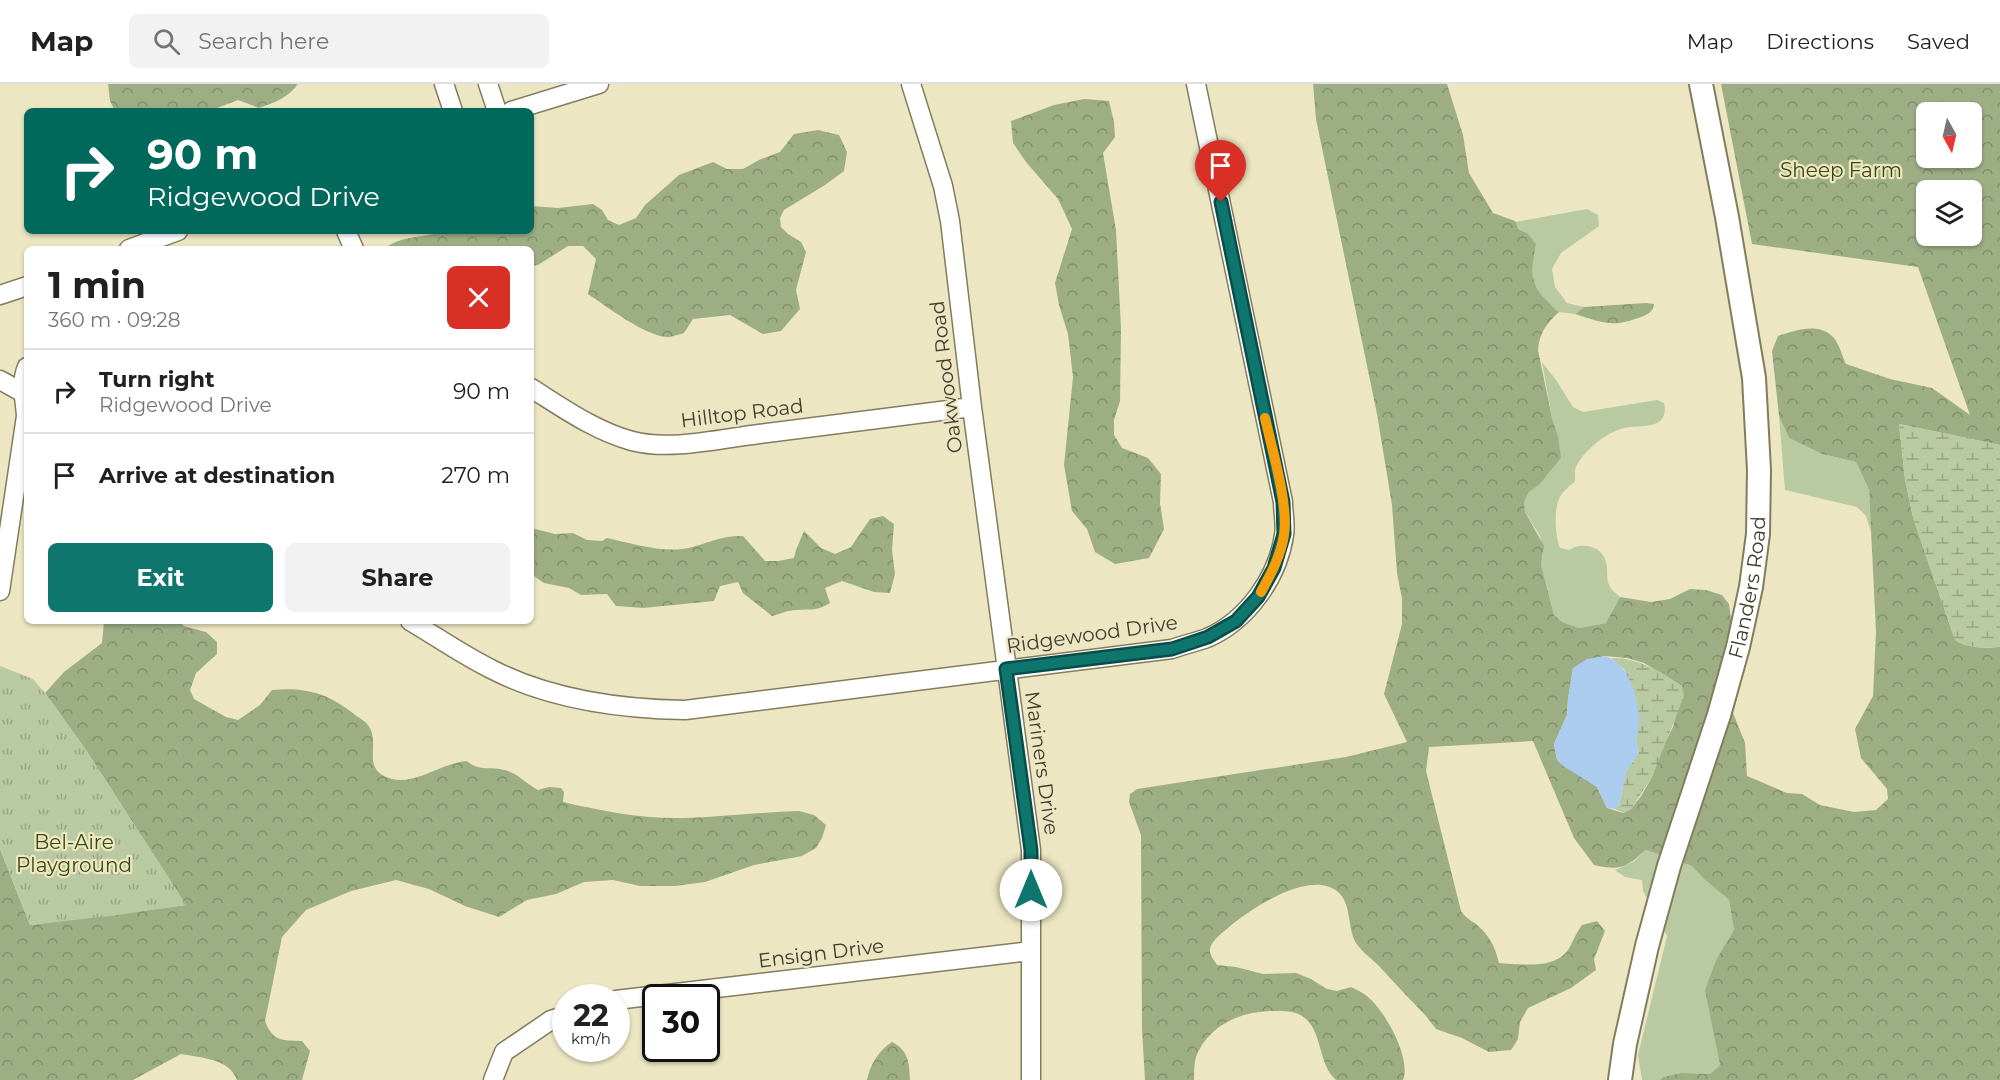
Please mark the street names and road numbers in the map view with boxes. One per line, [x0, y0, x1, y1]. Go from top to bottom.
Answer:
street label: Oakwood Road [925, 299, 967, 455]
street label: Hilltop Road [679, 394, 805, 432]
street label: Flanders Road [1723, 516, 1770, 661]
street label: Ridgewood Drive [1005, 610, 1179, 658]
street label: Mariners Drive [1020, 689, 1064, 837]
street label: Ensign Drive [757, 933, 885, 973]

